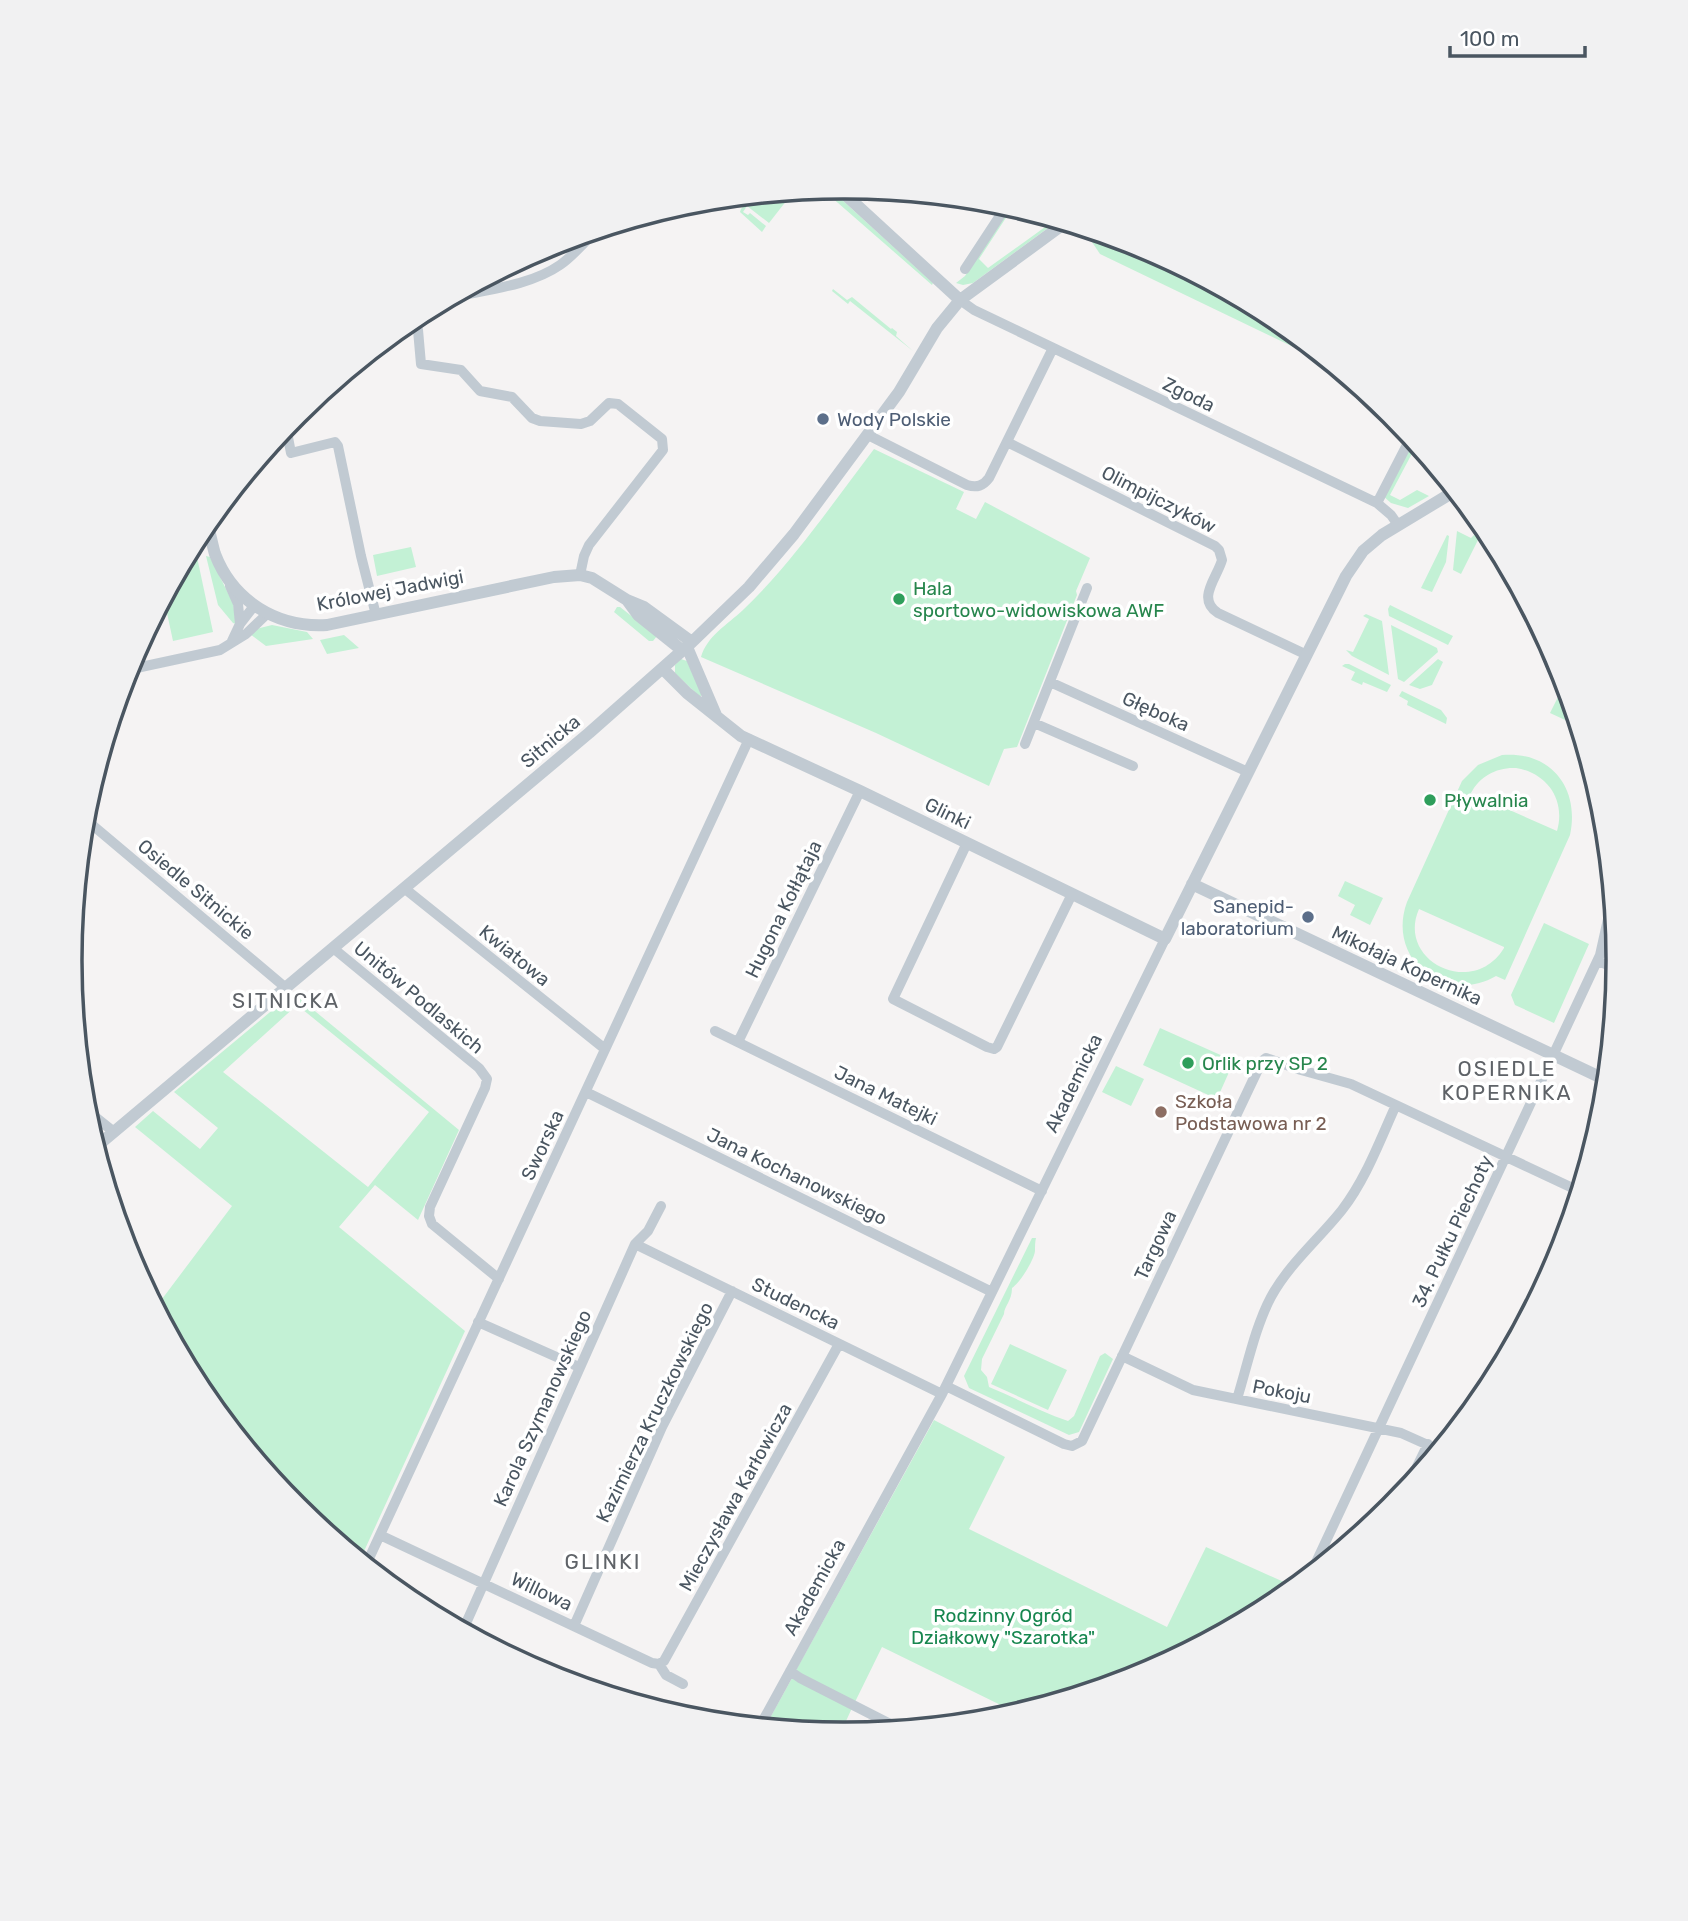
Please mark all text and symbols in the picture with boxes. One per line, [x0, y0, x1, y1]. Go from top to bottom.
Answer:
scale bar [1450, 14, 1585, 58]
text: 100 m [1460, 26, 1519, 51]
street label: Zgoda [1159, 372, 1219, 417]
place label: Wody Polskie [837, 408, 951, 431]
marker: Wody Polskie [815, 411, 831, 427]
street label: Olimpijczyków [1098, 461, 1220, 538]
street label: Królowej Jadwigi [315, 565, 466, 616]
place label: Hala sportowo-widowiskowa AWF [913, 577, 1164, 622]
marker: Hala sportowo-widowiskowa AWF [891, 591, 907, 607]
street label: Głęboka [1119, 686, 1193, 736]
street label: Sitnicka [516, 710, 585, 773]
place label: Pływalnia [1444, 789, 1529, 812]
marker: Pływalnia [1422, 792, 1438, 808]
street label: Glinki [921, 793, 974, 834]
street label: Osiedle Sitnickie [133, 834, 258, 945]
street label: Hugona Kołłątaja [740, 837, 827, 982]
place label: Sanepid- laboratorium [1181, 895, 1294, 940]
marker: Sanepid- laboratorium [1300, 909, 1316, 925]
street label: Kwiatowa [475, 920, 555, 991]
street label: Mikołaja Kopernika [1328, 921, 1486, 1010]
street label: Unitów Podlaskich [349, 936, 488, 1058]
district label: SITNICKA [232, 988, 340, 1013]
street label: Akademicka [1040, 1030, 1107, 1136]
place label: Orlik przy SP 2 [1202, 1052, 1328, 1075]
marker: Orlik przy SP 2 [1180, 1055, 1196, 1071]
district label: OSIEDLE KOPERNIKA [1441, 1056, 1573, 1105]
street label: Jana Matejki [830, 1061, 941, 1130]
place label: Szkoła Podstawowa nr 2 [1175, 1090, 1327, 1135]
marker: Szkoła Podstawowa nr 2 [1153, 1104, 1169, 1120]
street label: Sworska [516, 1106, 569, 1184]
street label: Jana Kochanowskiego [703, 1123, 891, 1230]
street label: 34. Pułku Piechoty [1407, 1151, 1498, 1311]
street label: Targowa [1129, 1207, 1182, 1284]
street label: Studencka [748, 1272, 843, 1335]
street label: Kazimierza Kruczkowskiego [591, 1298, 718, 1526]
street label: Karola Szymanowskiego [489, 1306, 596, 1510]
street label: Pokoju [1251, 1375, 1313, 1408]
street label: Mieczysława Karłowicza [674, 1399, 797, 1595]
street label: Akademicka [778, 1535, 850, 1640]
district label: GLINKI [565, 1549, 641, 1574]
street label: Willowa [507, 1567, 576, 1616]
park label: Rodzinny Ogród Działkowy "Szarotka" [911, 1604, 1095, 1649]

